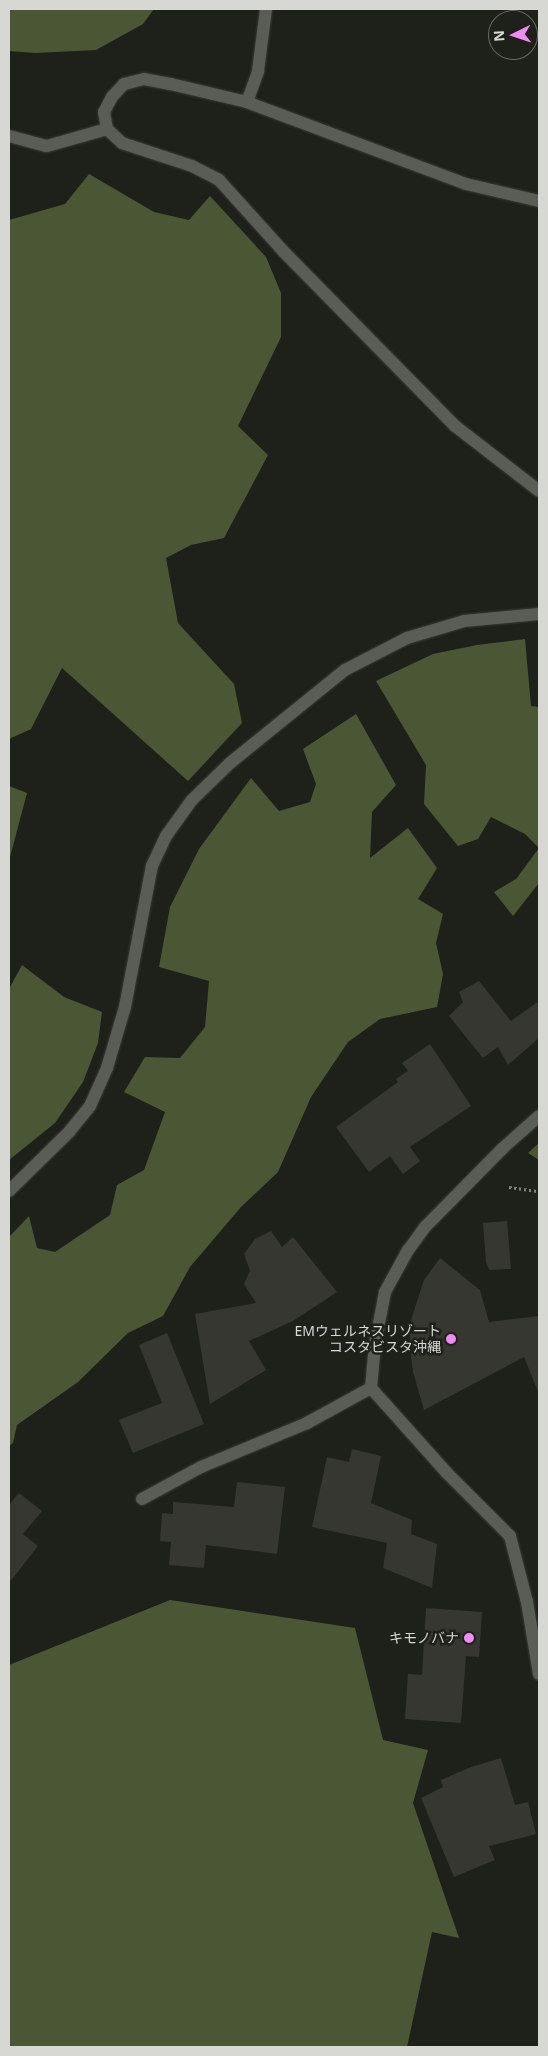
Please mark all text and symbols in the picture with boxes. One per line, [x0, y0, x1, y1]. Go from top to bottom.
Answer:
north arrow [488, 10, 538, 60]
text: N [489, 30, 508, 42]
place label: EMウェルネスリゾート コスタビスタ沖縄 [295, 1323, 441, 1355]
marker: EMウェルネスリゾート コスタビスタ沖縄 [445, 1333, 457, 1345]
place label: キモノバナ [389, 1630, 459, 1646]
marker: キモノバナ [463, 1632, 475, 1644]

